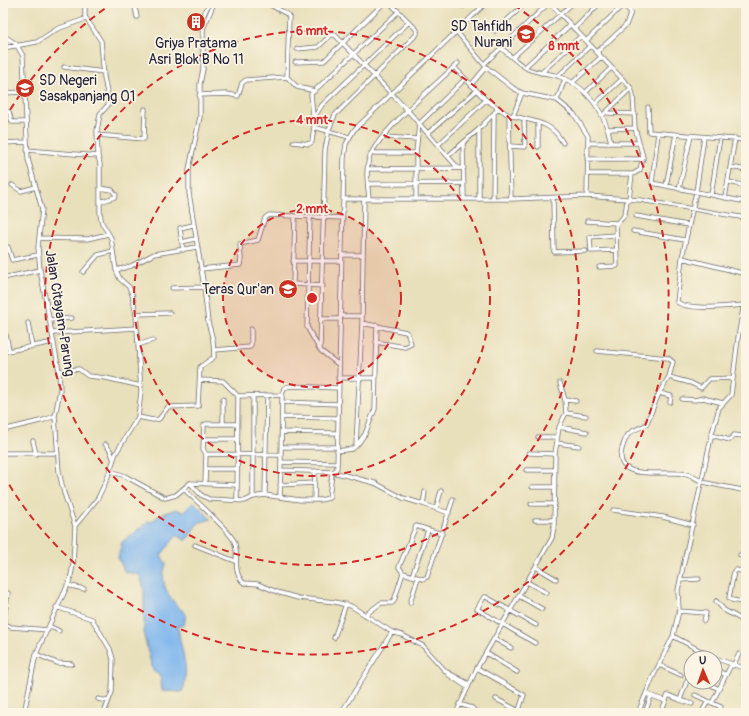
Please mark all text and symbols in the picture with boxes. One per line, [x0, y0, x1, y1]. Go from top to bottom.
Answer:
building icon: Griya Pratama Asri Blok B No 11 [185, 11, 207, 33]
place label: SD Tahfidh Nurani [450, 18, 513, 51]
school or university icon: SD Tahfidh Nurani [515, 23, 537, 45]
text: 6 mnt [296, 24, 329, 39]
place label: Griya Pratama Asri Blok B No 11 [148, 35, 244, 68]
text: 8 mnt [549, 39, 581, 54]
place label: SD Negeri Sasakpanjang 01 [39, 72, 135, 105]
school or university icon: SD Negeri Sasakpanjang 01 [14, 77, 36, 99]
text: 4 mnt [295, 113, 329, 128]
text: 2 mnt [296, 202, 329, 217]
street label: Jalan Citayam-Parung [42, 248, 78, 378]
school or university icon: Teras Qur'an [277, 278, 299, 300]
place label: Teras Qur'an [202, 281, 274, 298]
centre of rings [305, 291, 319, 305]
north arrow [683, 650, 723, 690]
text: U [699, 654, 707, 667]

